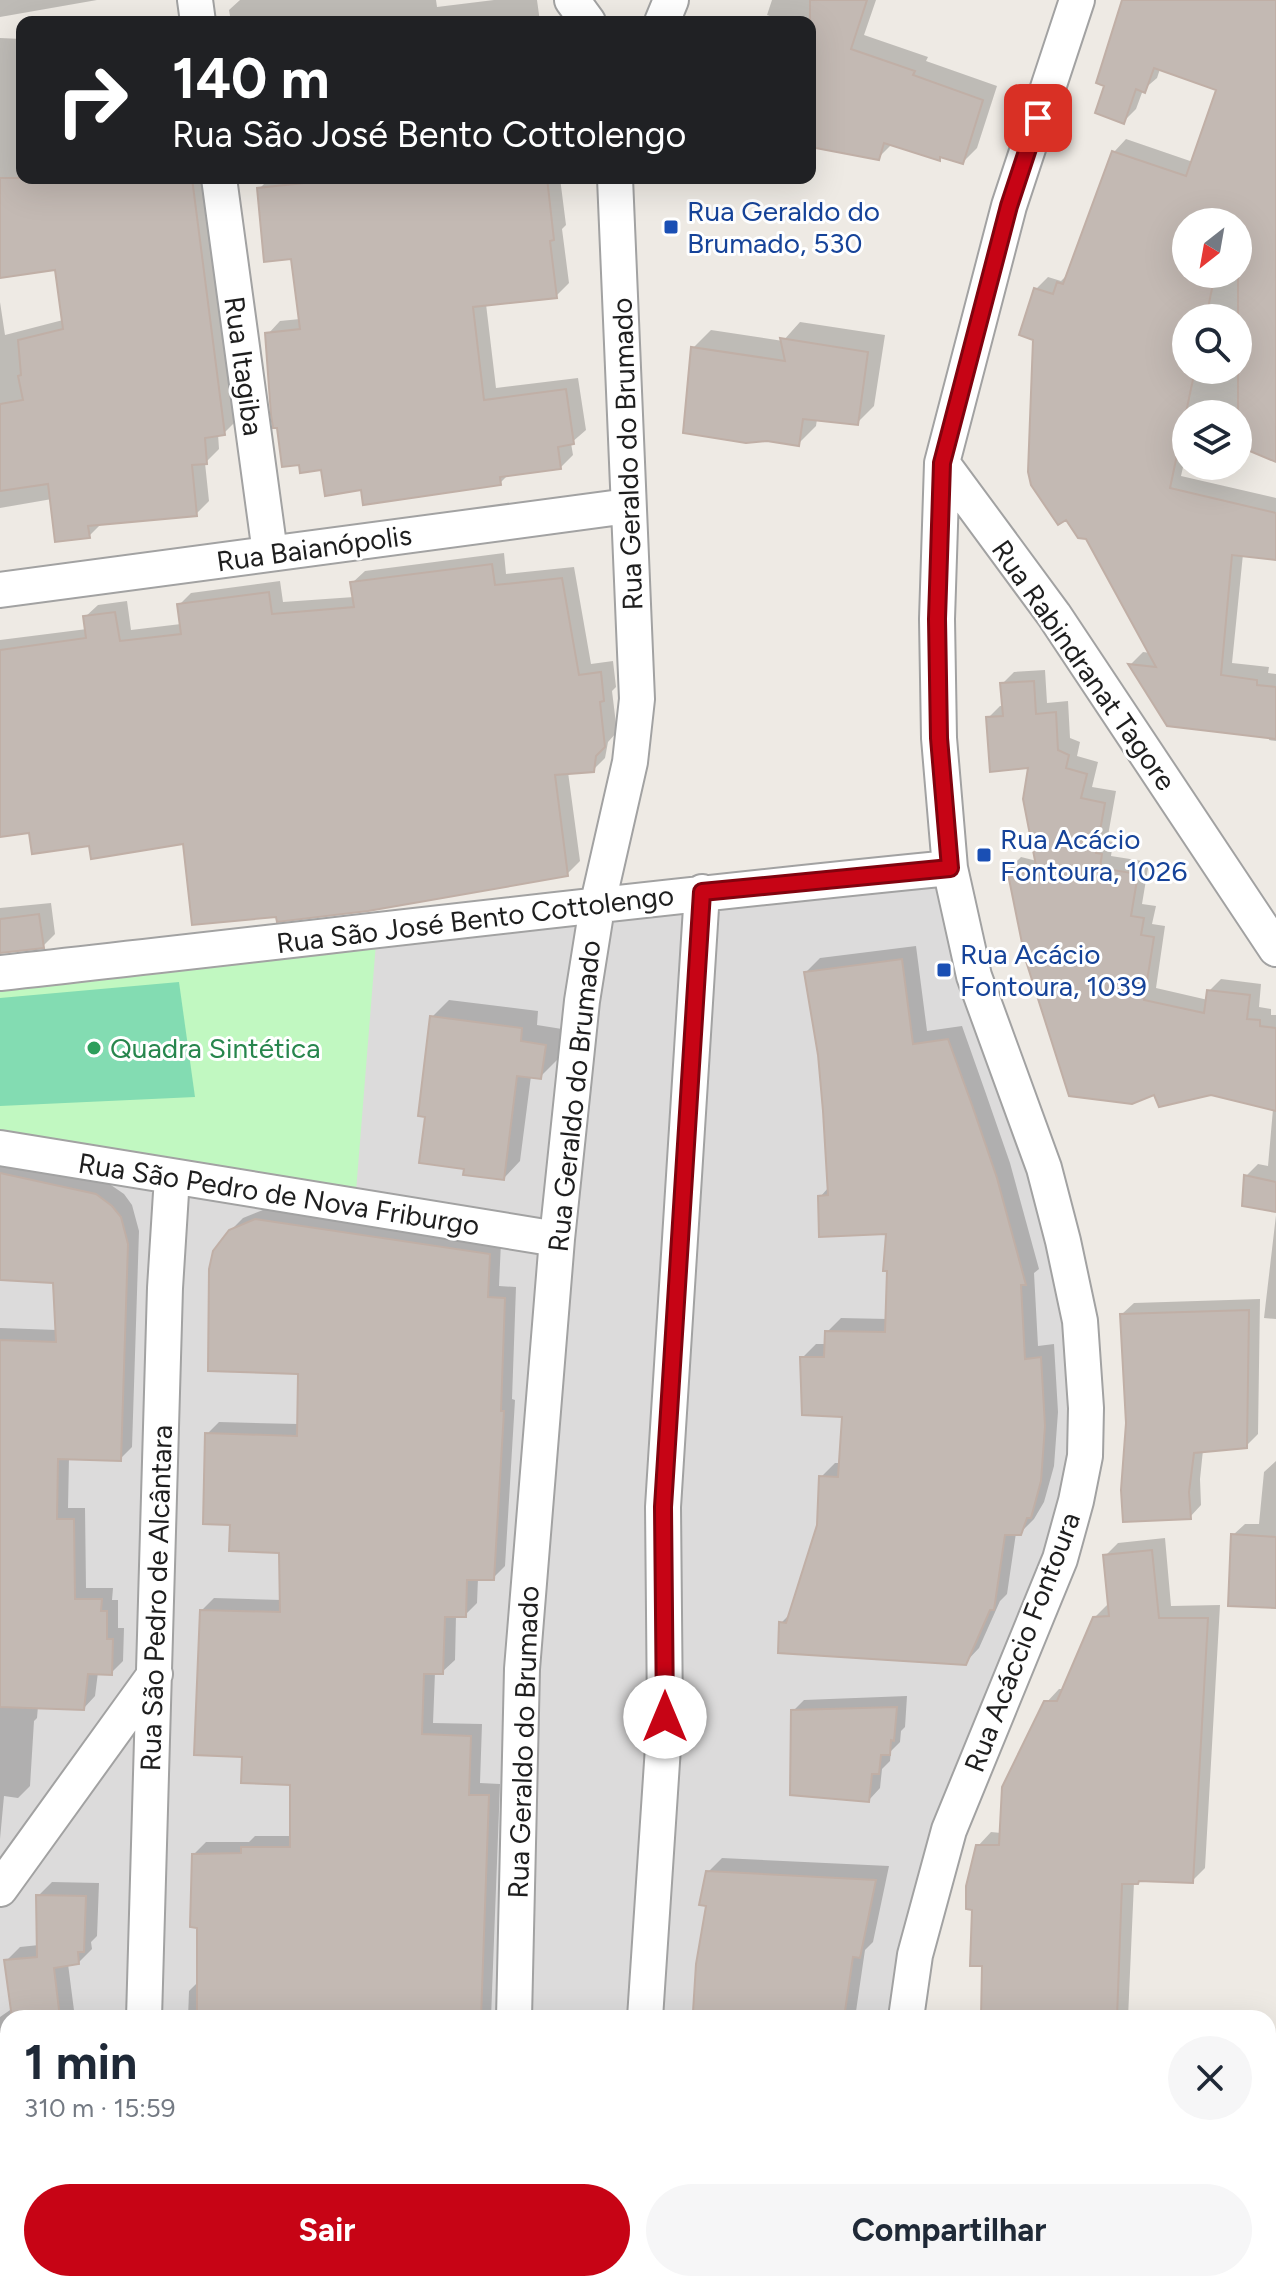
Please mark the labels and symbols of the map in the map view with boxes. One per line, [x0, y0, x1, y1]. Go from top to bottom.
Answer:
pin [1004, 84, 1072, 152]
place label: Rua Geraldo do Brumado, 530 [687, 194, 880, 260]
north arrow [1172, 208, 1252, 288]
marker: Rua Geraldo do Brumado, 530 [662, 218, 680, 236]
street label: Rua Itagiba [217, 294, 271, 438]
street label: Rua Geraldo do Brumado [605, 297, 649, 611]
street label: Rua Baianópolis [214, 517, 414, 579]
street label: Rua Rabindranat Tagore [985, 533, 1183, 797]
place label: Rua Acácio Fontoura, 1026 [1000, 822, 1187, 888]
marker: Rua Acácio Fontoura, 1026 [975, 846, 993, 864]
street label: Rua São José Bento Cottolengo [274, 878, 676, 960]
place label: Rua Acácio Fontoura, 1039 [960, 937, 1147, 1003]
street label: Rua Geraldo do Brumado [541, 939, 607, 1253]
marker: Rua Acácio Fontoura, 1039 [935, 961, 953, 979]
place label: Quadra Sintética [110, 1031, 320, 1065]
marker: Quadra Sintética [85, 1039, 103, 1057]
street label: Rua São Pedro de Nova Friburgo [76, 1145, 482, 1243]
street label: Rua São Pedro de Alcântara [133, 1424, 179, 1772]
street label: Rua Acáccio Fontoura [957, 1507, 1087, 1777]
street label: Rua Geraldo do Brumado [501, 1585, 545, 1899]
position arrow [623, 1675, 707, 1759]

